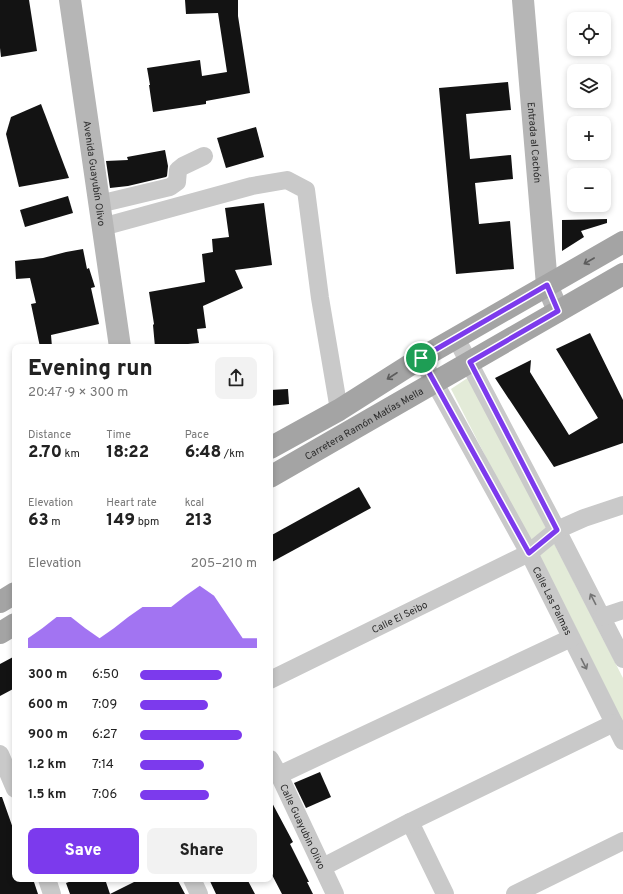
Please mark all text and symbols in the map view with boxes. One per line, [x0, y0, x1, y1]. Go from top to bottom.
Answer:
map controls [567, 12, 611, 212]
button: locate [567, 12, 611, 56]
button: layers [567, 64, 611, 108]
street label: Entrada al Cachón [524, 102, 543, 184]
button: + [567, 116, 611, 160]
street label: Avenida Guayubín Olivo [79, 120, 108, 227]
button: − [567, 168, 611, 212]
one-way arrow [583, 258, 595, 266]
pin [404, 341, 438, 375]
icon: arrive [410, 347, 432, 369]
text: Evening run [28, 356, 153, 383]
button: share [215, 357, 257, 399]
one-way arrow [387, 372, 398, 380]
text: 20:47 · 9 × 300 m [28, 385, 128, 401]
street label: Carretera Ramón Matías Mella [303, 385, 426, 464]
text: Distance [28, 428, 71, 442]
text: Time [106, 428, 131, 442]
text: Pace [185, 428, 209, 442]
text: 2.70 [28, 442, 62, 464]
text: 18:22 [106, 442, 149, 464]
text: 6:48 [185, 442, 221, 464]
text: km [62, 447, 80, 461]
text: /km [221, 447, 244, 461]
text: Elevation [28, 496, 73, 510]
text: Heart rate [106, 496, 157, 510]
text: kcal [185, 496, 204, 510]
text: 63 [28, 510, 49, 532]
text: 149 [106, 510, 135, 532]
text: 213 [185, 510, 212, 532]
text: m [49, 515, 61, 529]
text: bpm [135, 515, 159, 529]
text: Elevation [28, 556, 81, 572]
text: 205–210 m [191, 556, 257, 572]
street label: Calle Las Palmas [529, 565, 574, 638]
one-way arrow [589, 593, 596, 605]
street label: Calle El Seibo [370, 599, 431, 637]
one-way arrow [581, 658, 588, 670]
text: 300 m [28, 667, 67, 683]
text: 6:50 [92, 667, 119, 683]
text: 600 m [28, 697, 68, 713]
text: 7:09 [92, 697, 117, 713]
text: 900 m [28, 727, 68, 743]
text: 6:27 [92, 727, 117, 743]
text: 1.2 km [28, 757, 66, 773]
text: 7:14 [92, 757, 114, 773]
street label: Calle Guayubin Olivo [276, 782, 328, 872]
text: 1.5 km [28, 787, 66, 803]
text: 7:06 [92, 787, 117, 803]
button: Save [28, 828, 139, 874]
button: Share [147, 828, 257, 874]

